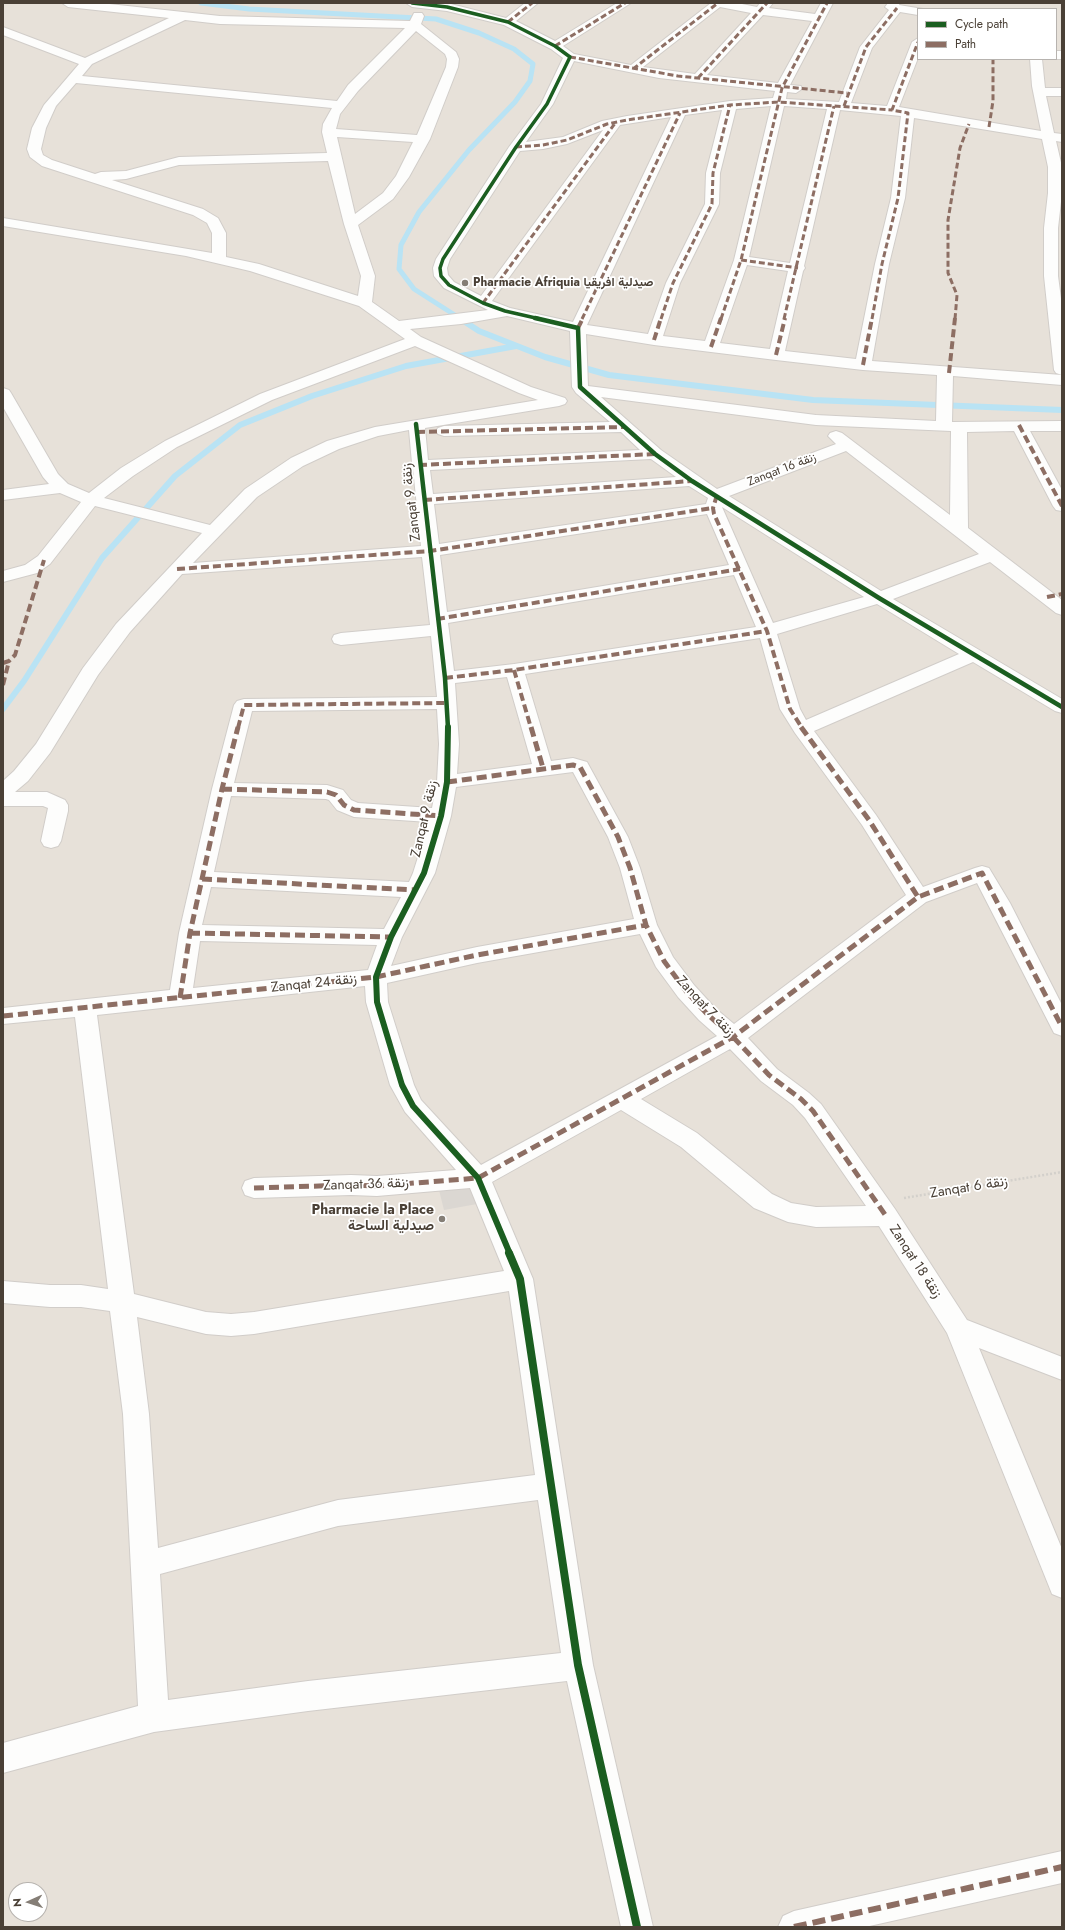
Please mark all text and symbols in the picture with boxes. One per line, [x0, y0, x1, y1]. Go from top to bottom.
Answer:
legend [917, 8, 1057, 60]
text: Cycle path [955, 15, 1008, 33]
text: Path [955, 35, 976, 53]
place label: Pharmacie Afriquia صيدلية افريقيا [473, 276, 654, 290]
marker: Pharmacie Afriquia صيدلية افريقيا [460, 278, 470, 288]
street label: Zanqat 16 زنقة [746, 450, 818, 490]
street label: Zanqat 9 زنقة [399, 462, 425, 542]
street label: Zanqat 9 زنقة [408, 779, 442, 859]
street label: Zanqat 24 زنقة [270, 971, 358, 997]
street label: Zanqat 7 زنقة [672, 973, 738, 1041]
street label: Zanqat 6 زنقة [929, 1174, 1009, 1202]
street label: Zanqat 36 زنقة [323, 1175, 409, 1195]
place label: Pharmacie la Place صيدلية الساحة [311, 1203, 434, 1236]
marker: Pharmacie la Place صيدلية الساحة [437, 1214, 447, 1224]
street label: Zanqat 18 زنقة [885, 1222, 945, 1302]
north arrow [8, 1882, 48, 1922]
text: N [9, 1898, 25, 1907]

